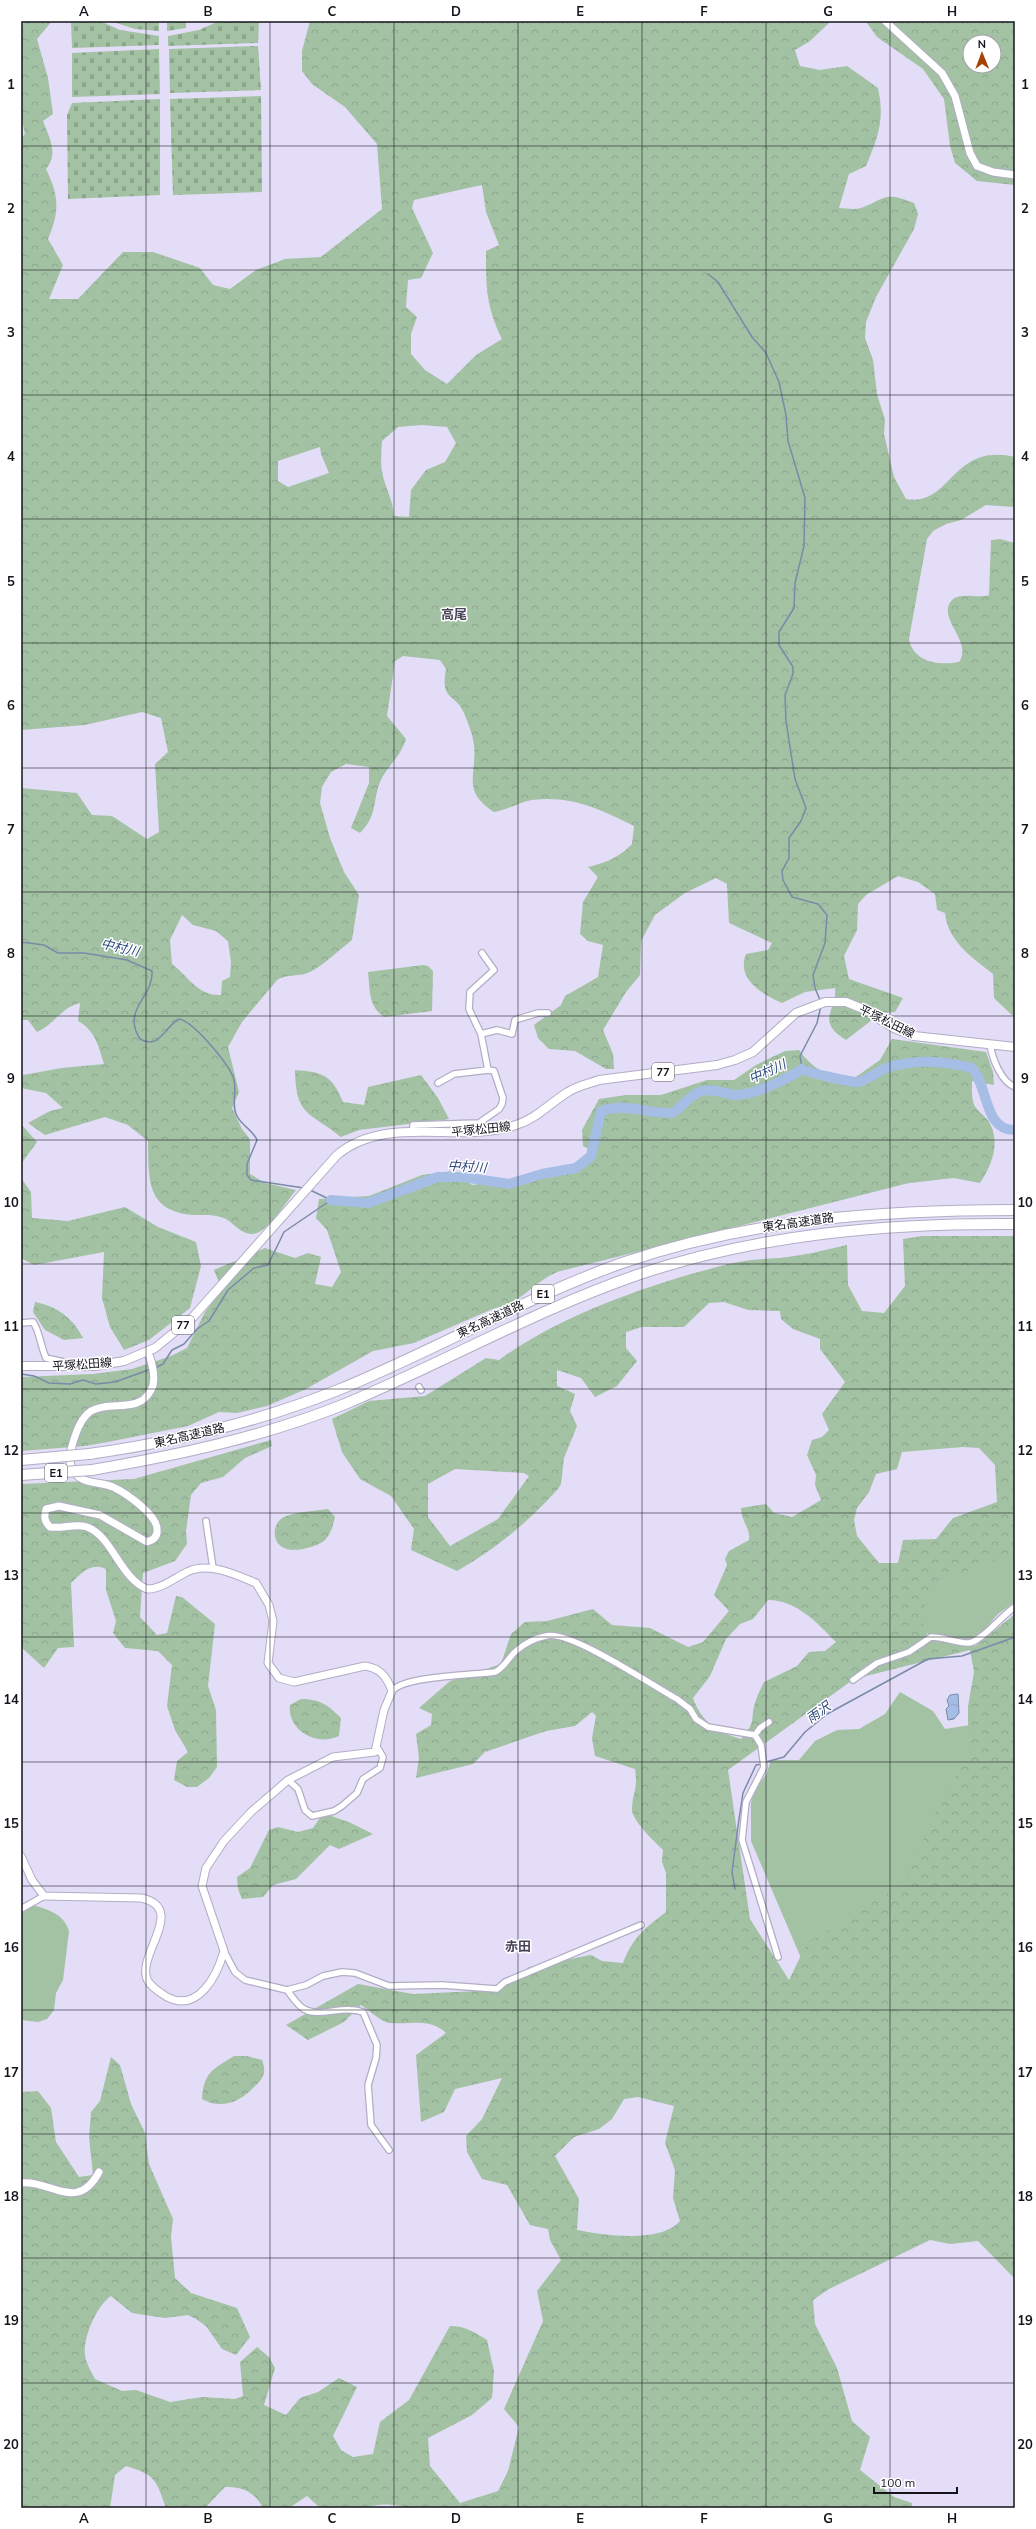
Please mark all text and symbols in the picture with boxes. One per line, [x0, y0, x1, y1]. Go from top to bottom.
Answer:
text: A [79, 3, 89, 19]
text: B [204, 3, 213, 19]
text: C [328, 3, 337, 19]
text: D [451, 3, 461, 19]
text: E [576, 3, 584, 19]
text: F [700, 3, 708, 19]
text: G [823, 3, 833, 19]
text: H [947, 3, 957, 19]
north arrow [962, 34, 1002, 74]
text: N [978, 37, 986, 51]
text: 1 [7, 76, 15, 92]
text: 1 [1021, 76, 1029, 92]
text: 2 [7, 200, 15, 216]
text: 2 [1021, 200, 1029, 216]
text: 3 [7, 324, 15, 340]
text: 3 [1021, 324, 1029, 340]
text: 4 [7, 448, 15, 464]
text: 4 [1021, 448, 1029, 464]
text: 5 [7, 573, 15, 589]
text: 5 [1021, 573, 1029, 589]
district label: 高尾 [441, 606, 467, 622]
text: 6 [7, 697, 15, 713]
text: 6 [1021, 697, 1029, 713]
text: 7 [7, 821, 15, 837]
text: 7 [1021, 821, 1029, 837]
water label: 中村川 [99, 935, 143, 960]
text: 8 [7, 945, 15, 961]
text: 8 [1021, 945, 1029, 961]
street label: 平塚松田線 [857, 1001, 917, 1041]
water label: 中村川 [746, 1055, 790, 1086]
road number: 77 [652, 1063, 674, 1081]
text: 9 [7, 1070, 15, 1086]
text: 9 [1021, 1070, 1029, 1086]
street label: 平塚松田線 [450, 1118, 512, 1140]
water label: 中村川 [447, 1157, 489, 1175]
text: 10 [3, 1194, 19, 1210]
text: 10 [1017, 1194, 1033, 1210]
street label: 東名高速道路 [761, 1210, 835, 1234]
road number: E1 [532, 1285, 554, 1303]
street label: 東名高速道路 [454, 1297, 526, 1341]
road number: 77 [172, 1316, 194, 1334]
text: 11 [3, 1318, 19, 1334]
text: 11 [1017, 1318, 1033, 1334]
street label: 平塚松田線 [52, 1354, 112, 1374]
street label: 東名高速道路 [152, 1420, 226, 1450]
text: 12 [3, 1442, 19, 1458]
text: 12 [1017, 1442, 1033, 1458]
road number: E1 [45, 1464, 67, 1482]
text: 13 [3, 1567, 19, 1583]
text: 13 [1017, 1567, 1033, 1583]
text: 14 [3, 1691, 19, 1707]
text: 14 [1017, 1691, 1033, 1707]
water label: 雨沢 [803, 1697, 835, 1726]
text: 15 [3, 1815, 19, 1831]
text: 15 [1017, 1815, 1033, 1831]
district label: 赤田 [505, 1938, 531, 1954]
text: 16 [3, 1939, 19, 1955]
text: 16 [1017, 1939, 1033, 1955]
text: 17 [3, 2064, 19, 2080]
text: 17 [1017, 2064, 1033, 2080]
text: 18 [3, 2188, 19, 2204]
text: 18 [1017, 2188, 1033, 2204]
text: 19 [3, 2312, 19, 2328]
text: 19 [1017, 2312, 1033, 2328]
text: 20 [3, 2436, 19, 2452]
text: 20 [1017, 2436, 1033, 2452]
scale bar [874, 2469, 957, 2495]
text: 100 m [880, 2475, 915, 2490]
text: A [79, 2510, 89, 2526]
text: B [204, 2510, 213, 2526]
text: C [328, 2510, 337, 2526]
text: D [451, 2510, 461, 2526]
text: E [576, 2510, 584, 2526]
text: F [700, 2510, 708, 2526]
text: G [823, 2510, 833, 2526]
text: H [947, 2510, 957, 2526]

